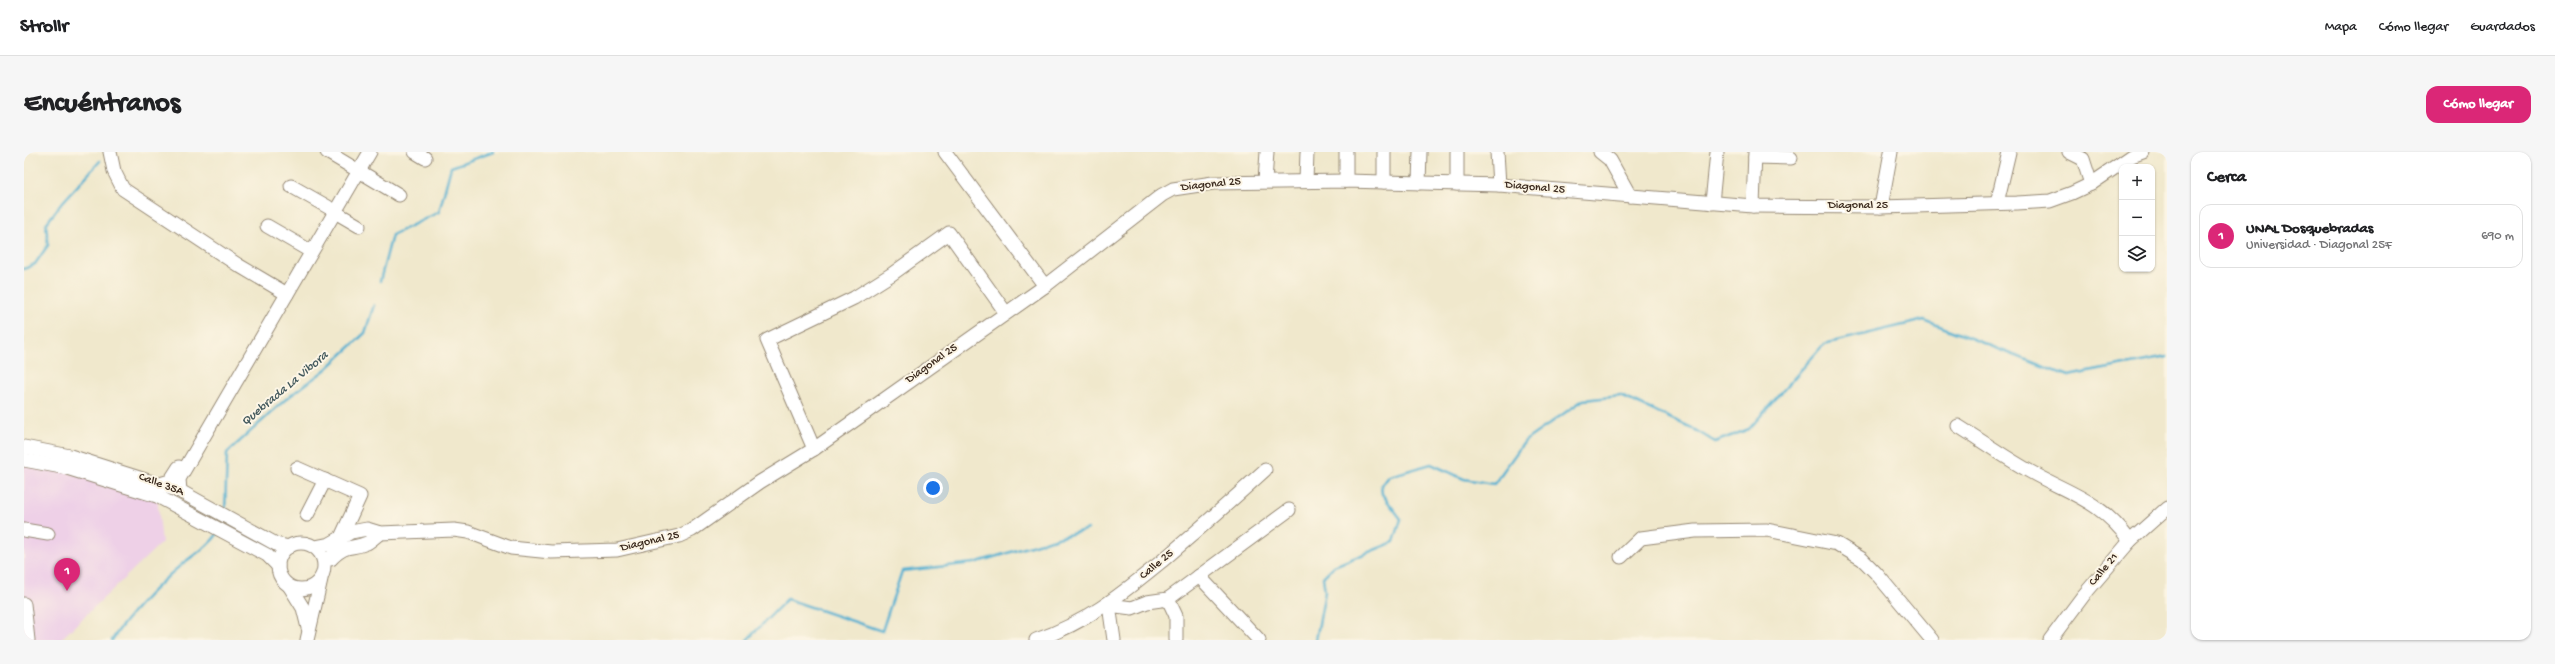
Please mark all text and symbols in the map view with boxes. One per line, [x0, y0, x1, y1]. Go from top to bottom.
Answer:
text: Strollr [20, 16, 68, 39]
text: Mapa [2325, 19, 2357, 36]
text: Cómo llegar [2379, 19, 2448, 36]
text: Guardados [2470, 19, 2535, 36]
button: Cómo llegar [2426, 86, 2531, 123]
text: Encuéntranos [24, 88, 180, 121]
map controls [2119, 164, 2155, 272]
button: + [2119, 164, 2155, 200]
text: Cerca [2207, 168, 2246, 188]
street label: Diagonal 25 [1179, 175, 1242, 195]
street label: Diagonal 25 [1503, 178, 1566, 198]
street label: Diagonal 25 [1827, 199, 1888, 213]
button: − [2119, 200, 2155, 236]
text: UNAL Dosquebradas [2246, 220, 2373, 238]
text: 1 [2218, 229, 2224, 244]
text: 690 m [2481, 229, 2514, 244]
button: layers [2119, 236, 2155, 272]
text: Universidad · Diagonal 25F [2246, 238, 2392, 253]
street label: Diagonal 25 [903, 341, 961, 388]
water label: Quebrada La Vibora [239, 348, 332, 430]
street label: Calle 35A [136, 470, 186, 500]
your location [923, 478, 943, 498]
street label: Diagonal 25 [618, 528, 681, 556]
street label: Calle 25 [1137, 547, 1177, 583]
street label: Calle 21 [2086, 551, 2122, 589]
pin: 1 [54, 558, 80, 591]

